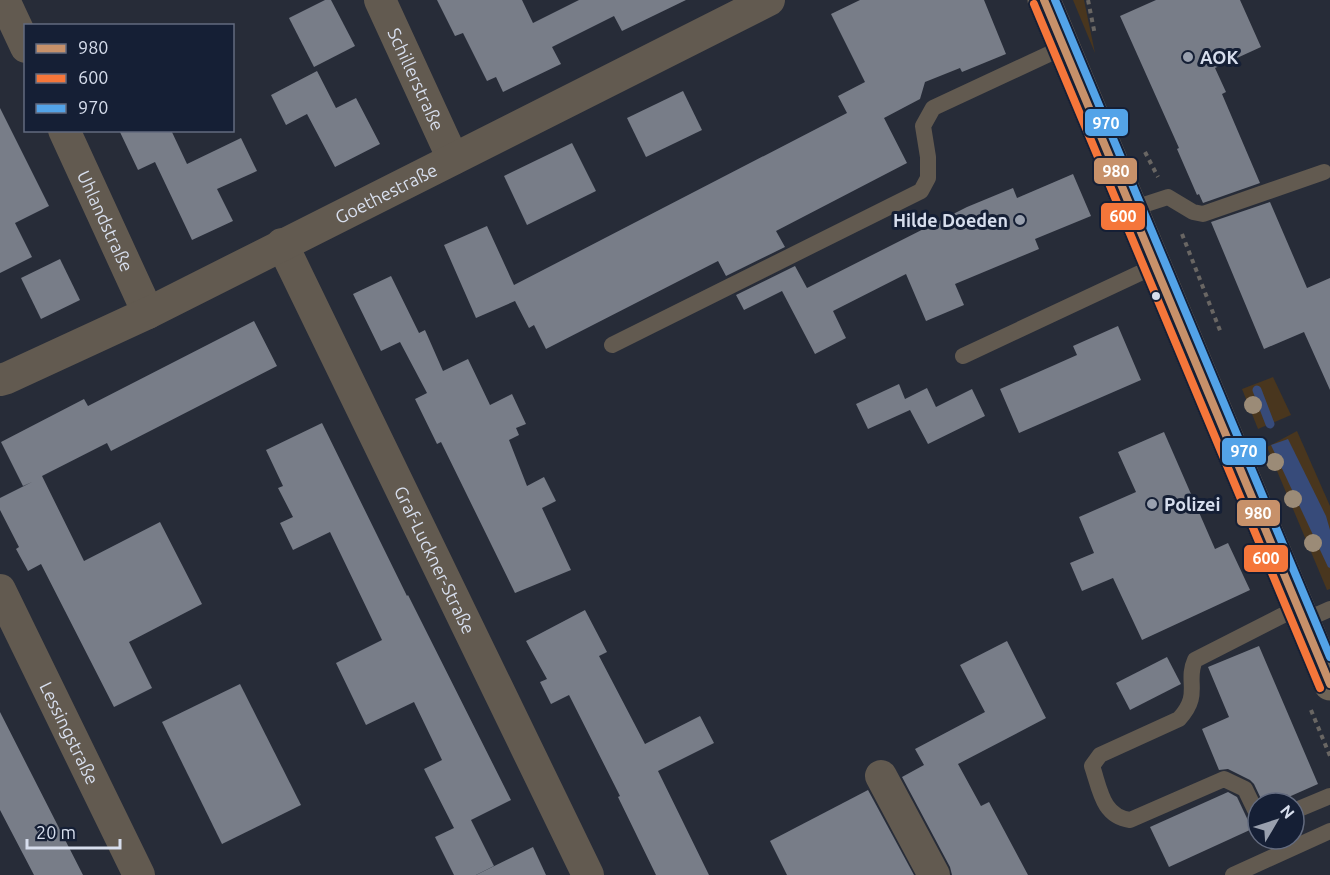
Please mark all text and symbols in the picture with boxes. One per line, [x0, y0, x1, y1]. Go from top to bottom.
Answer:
legend [24, 24, 234, 132]
street label: Schillerstraße [384, 25, 448, 133]
text: 980 [78, 37, 108, 57]
place label: AOK [1200, 47, 1238, 67]
marker: AOK [1181, 50, 1195, 64]
text: 600 [78, 67, 108, 87]
text: 970 [78, 97, 108, 117]
line badge: 970 [1084, 108, 1129, 137]
text: 970 [1092, 114, 1120, 132]
line badge: 980 [1093, 157, 1138, 185]
street label: Goethestraße [332, 159, 440, 227]
text: 980 [1102, 162, 1130, 180]
street label: Uhlandstraße [74, 167, 138, 275]
line badge: 600 [1100, 202, 1146, 231]
text: 600 [1109, 207, 1137, 225]
place label: Hilde Doeden [893, 210, 1008, 230]
marker: Hilde Doeden [1013, 213, 1027, 227]
unlabelled marker [1150, 290, 1162, 302]
line badge: 970 [1221, 437, 1267, 466]
text: 970 [1230, 442, 1258, 460]
street label: Graf-Luckner-Straße [391, 483, 479, 637]
place label: Polizei [1164, 494, 1220, 514]
marker: Polizei [1145, 497, 1159, 511]
line badge: 980 [1236, 499, 1281, 527]
text: 980 [1244, 504, 1272, 522]
line badge: 600 [1243, 544, 1289, 573]
text: 600 [1252, 549, 1280, 567]
street label: Lessingstraße [36, 678, 103, 787]
north arrow [1246, 791, 1306, 851]
text: N [1277, 801, 1298, 822]
scale bar [27, 812, 120, 850]
text: 20 m [36, 822, 76, 842]

